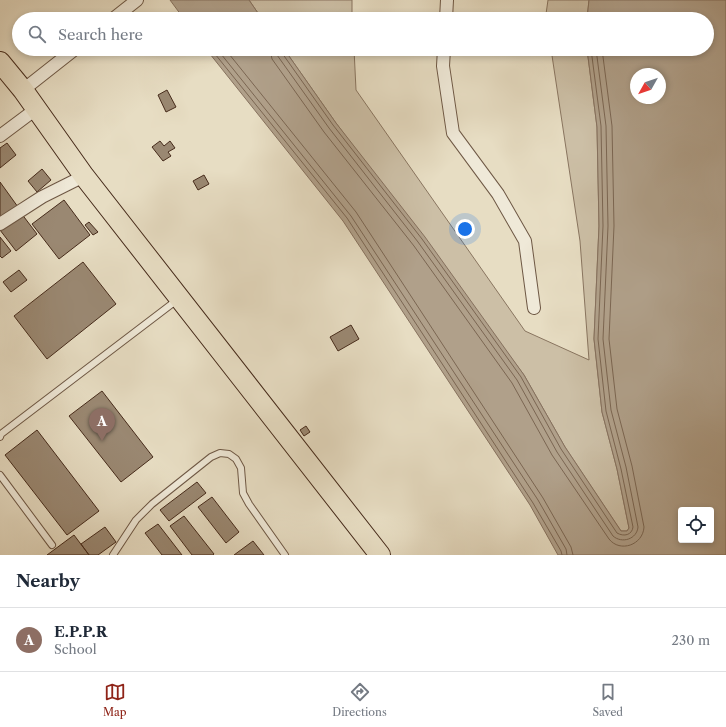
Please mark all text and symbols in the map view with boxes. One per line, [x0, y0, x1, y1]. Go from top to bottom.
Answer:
search box [12, 12, 714, 56]
icon: search [26, 23, 48, 45]
text: Search here [58, 25, 143, 44]
north arrow [630, 68, 666, 104]
your location [455, 219, 475, 239]
pin: A [89, 408, 115, 441]
map controls [678, 507, 714, 543]
button: locate [678, 507, 714, 543]
text: Nearby [16, 571, 80, 591]
text: E.P.P.R [54, 622, 107, 641]
text: A [24, 632, 34, 648]
text: 230 m [672, 632, 710, 648]
text: School [54, 641, 97, 657]
tab: Map [103, 681, 127, 719]
tab: Directions [332, 681, 387, 719]
tab: Saved [593, 681, 623, 719]

